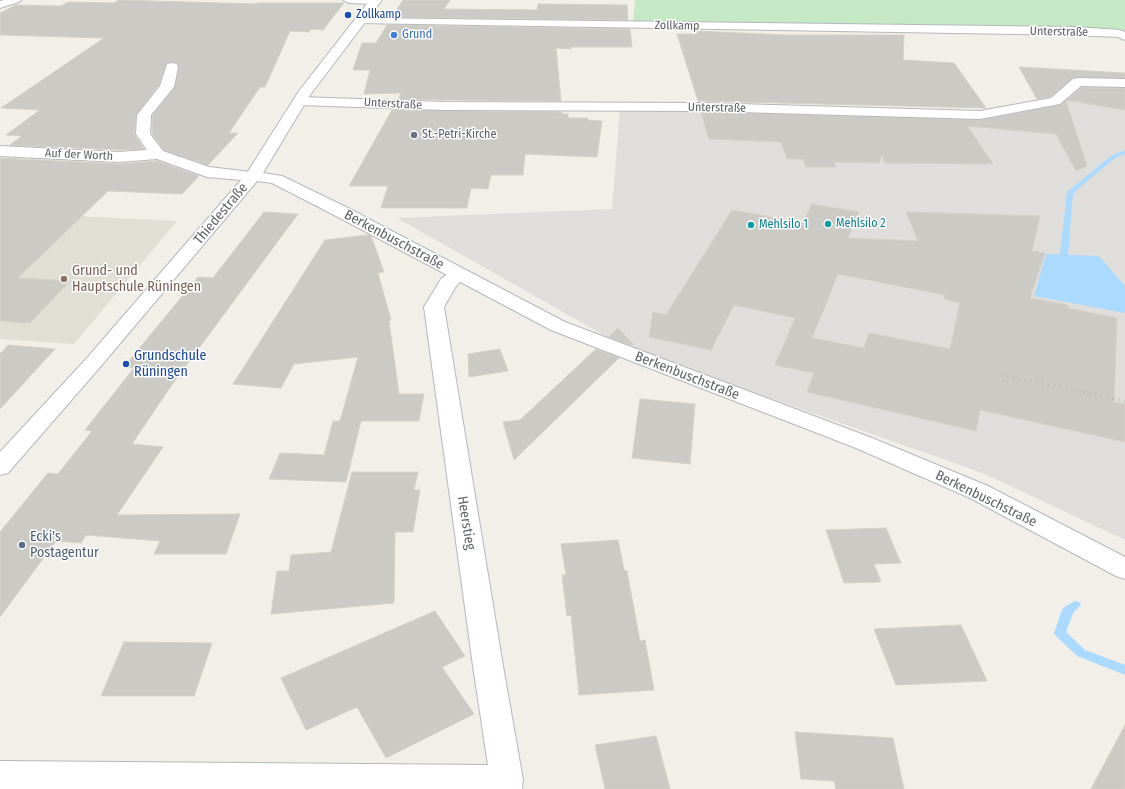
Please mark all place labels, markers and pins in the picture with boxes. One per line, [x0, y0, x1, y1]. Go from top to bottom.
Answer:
place label: Zollkamp [356, 8, 401, 22]
marker: Zollkamp [343, 10, 353, 20]
place label: Grund [402, 28, 432, 42]
marker: Grund [389, 30, 399, 40]
place label: St.-Petri-Kirche [422, 128, 496, 142]
marker: St.-Petri-Kirche [409, 130, 419, 140]
place label: Mehlsilo 2 [836, 217, 886, 231]
place label: Mehlsilo 1 [759, 218, 808, 232]
marker: Mehlsilo 2 [823, 219, 833, 229]
marker: Mehlsilo 1 [746, 220, 756, 230]
place label: Grund- und Hauptschule Rüningen [72, 263, 201, 296]
marker: Grund- und Hauptschule Rüningen [59, 274, 69, 284]
place label: Grundschule Rüningen [134, 348, 206, 380]
marker: Grundschule Rüningen [121, 359, 131, 369]
place label: Ecki's Postagentur [30, 529, 99, 562]
marker: Ecki's Postagentur [17, 540, 27, 550]

